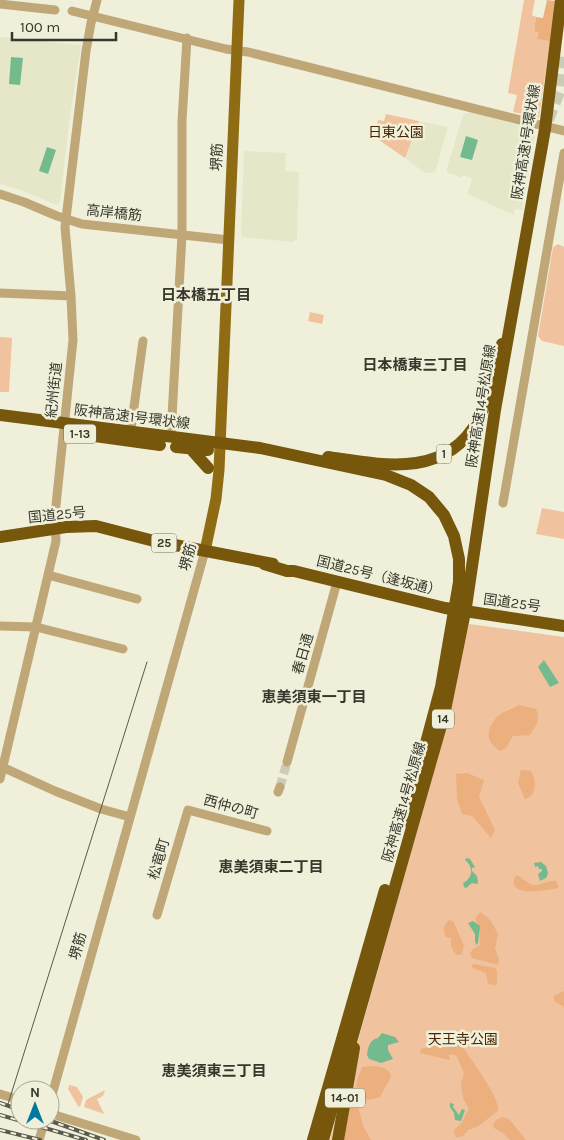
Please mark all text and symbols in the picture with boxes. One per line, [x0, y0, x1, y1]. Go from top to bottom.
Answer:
scale bar [12, 10, 116, 42]
text: 100 m [20, 18, 60, 36]
street label: 阪神高速1号環状線 [508, 83, 544, 201]
park label: 日東公園 [368, 124, 424, 141]
street label: 堺筋 [208, 143, 226, 171]
street label: 高岸橋筋 [85, 202, 143, 224]
district label: 日本橋五丁目 [161, 286, 251, 304]
street label: 阪神高速14号松原線 [463, 343, 499, 469]
district label: 日本橋東三丁目 [362, 356, 468, 374]
street label: 紀州街道 [43, 361, 65, 419]
street label: 阪神高速1号環状線 [73, 401, 191, 433]
road number: 1-13 [64, 424, 96, 444]
road number: 1 [436, 444, 452, 464]
street label: 国道25号 [27, 504, 87, 526]
road number: 25 [152, 534, 176, 552]
street label: 堺筋 [176, 541, 200, 573]
street label: 国道25号（逢坂通） [315, 552, 443, 600]
street label: 国道25号 [482, 591, 542, 615]
street label: 春日通 [289, 631, 317, 677]
district label: 恵美須東一丁目 [261, 688, 367, 706]
road number: 14 [432, 710, 454, 729]
street label: 阪神高速14号松原線 [379, 740, 429, 864]
street label: 西仲の町 [202, 792, 260, 822]
street label: 松竜町 [145, 836, 173, 882]
district label: 恵美須東二丁目 [218, 858, 324, 876]
street label: 堺筋 [66, 930, 90, 962]
park label: 天王寺公園 [428, 1031, 498, 1048]
district label: 恵美須東三丁目 [161, 1062, 267, 1080]
north arrow [10, 1080, 60, 1130]
text: N [30, 1084, 40, 1101]
road number: 14-01 [325, 1088, 365, 1108]

